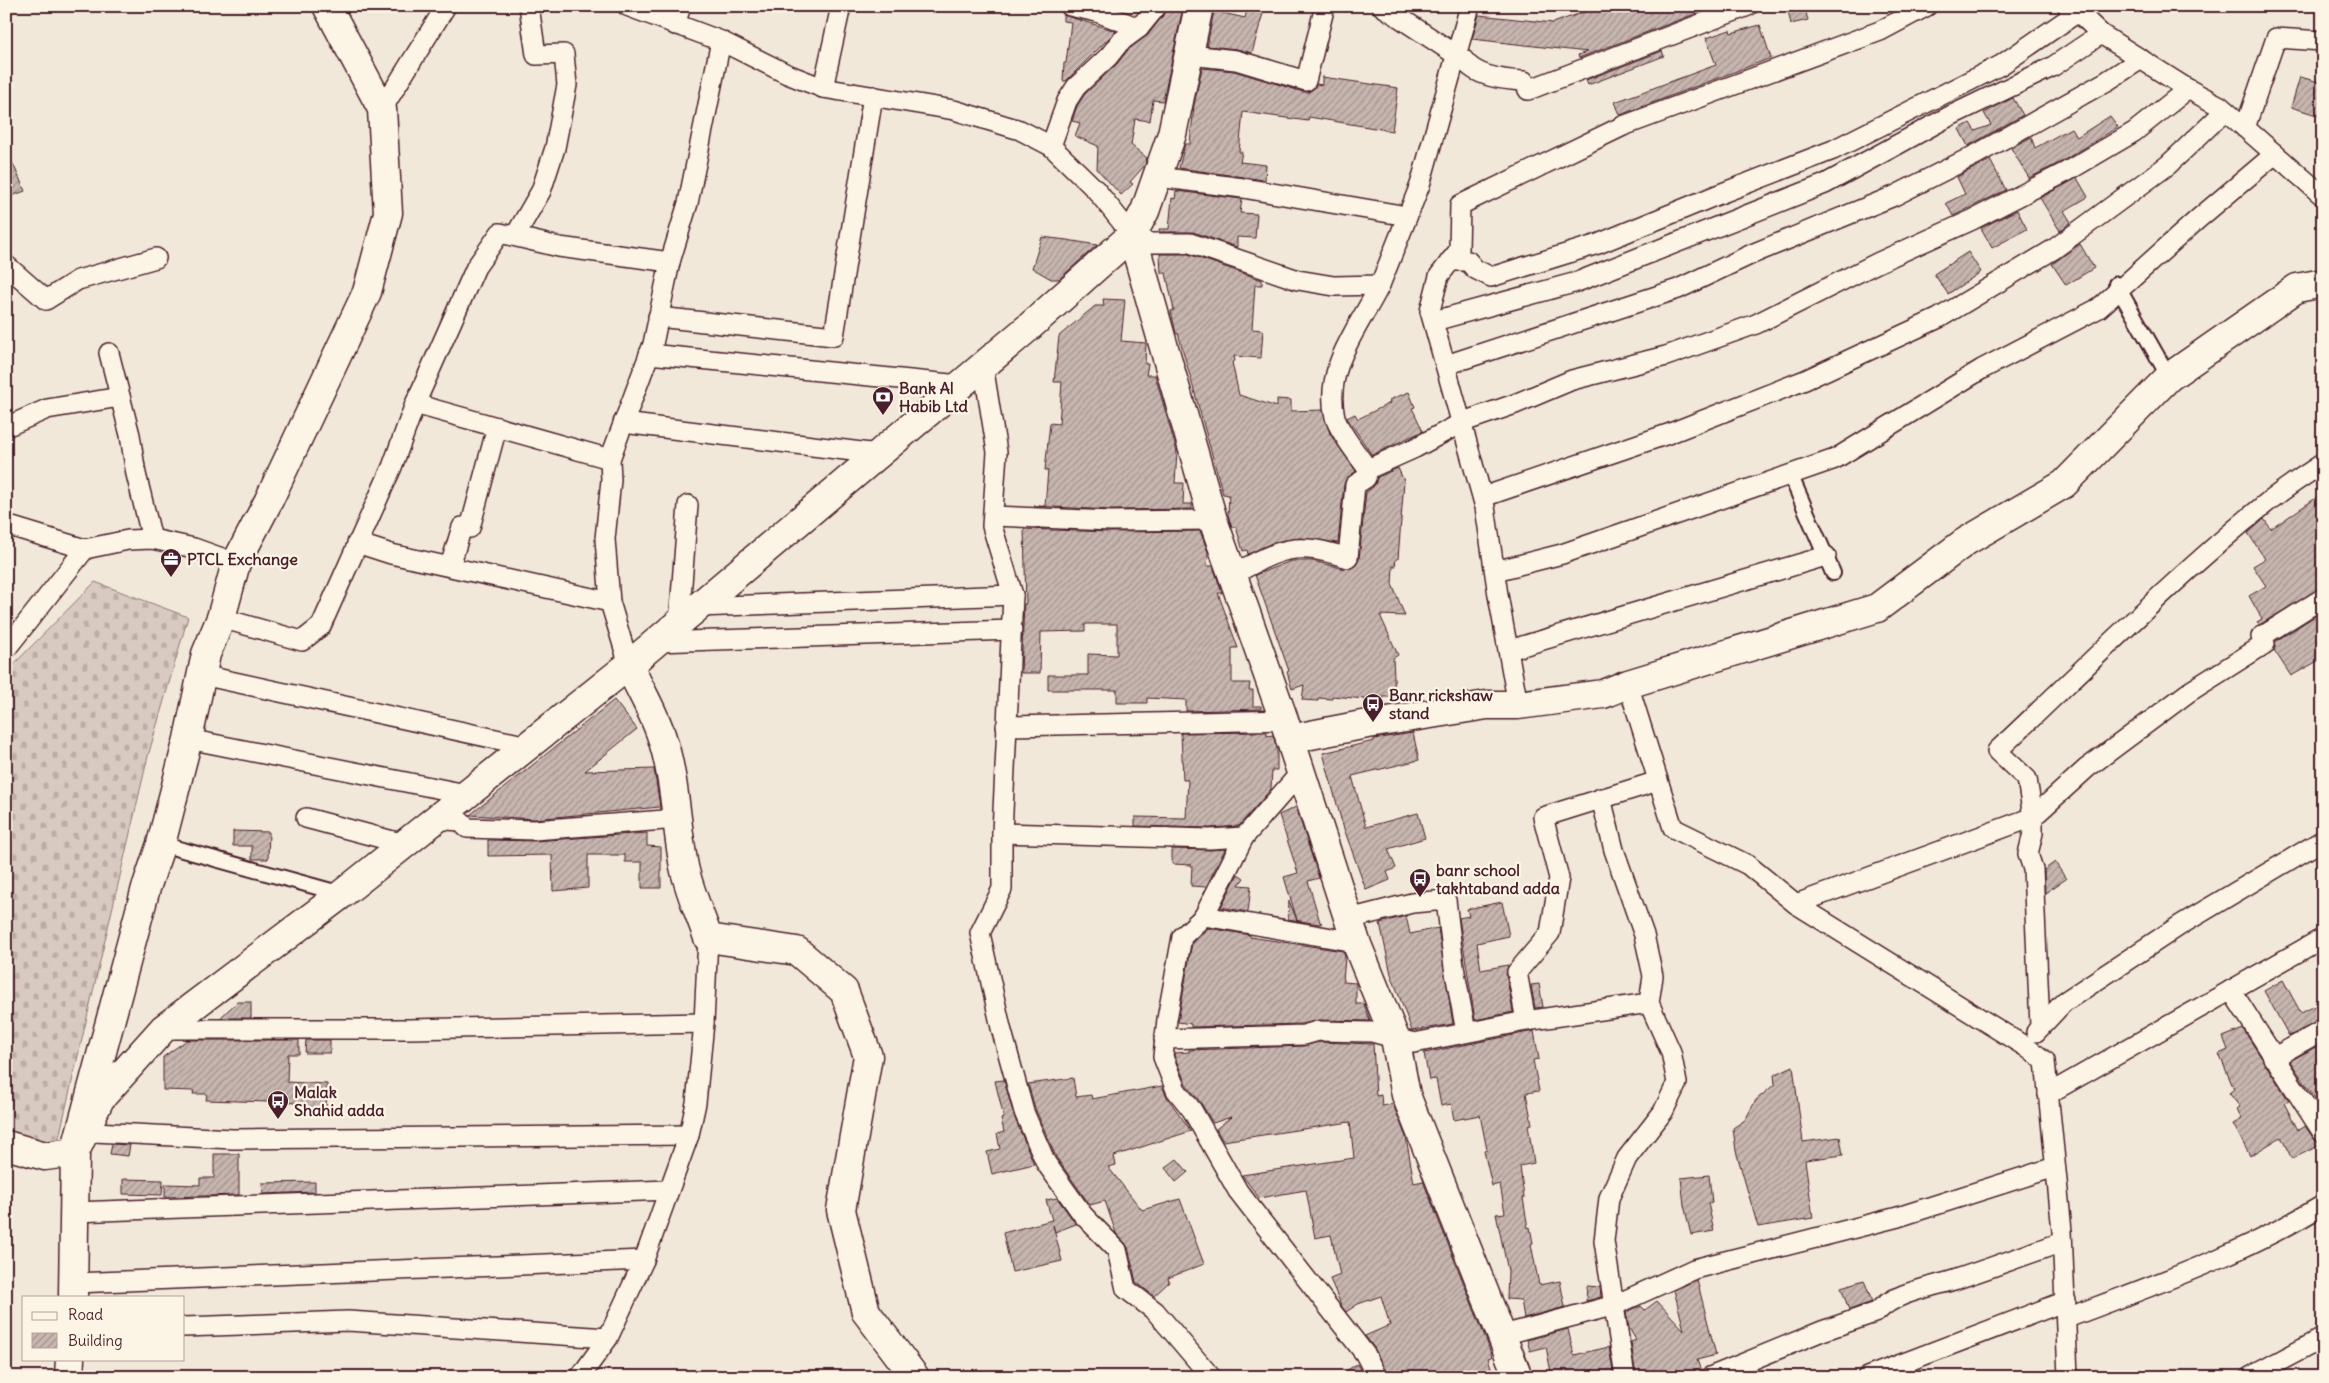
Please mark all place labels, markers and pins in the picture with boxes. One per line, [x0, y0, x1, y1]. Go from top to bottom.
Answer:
place label: Bank Al Habib Ltd [899, 378, 968, 416]
bank icon: Bank Al Habib Ltd [871, 385, 895, 416]
office icon: PTCL Exchange [159, 547, 183, 578]
place label: PTCL Exchange [187, 549, 298, 570]
place label: Banr rickshaw stand [1389, 685, 1493, 723]
bus stop icon: Banr rickshaw stand [1361, 692, 1385, 723]
place label: banr school takhtaband adda [1436, 860, 1560, 898]
bus stop icon: banr school takhtaband adda [1408, 867, 1432, 898]
place label: Malak Shahid adda [294, 1082, 384, 1120]
bus stop icon: Malak Shahid adda [266, 1089, 290, 1120]

